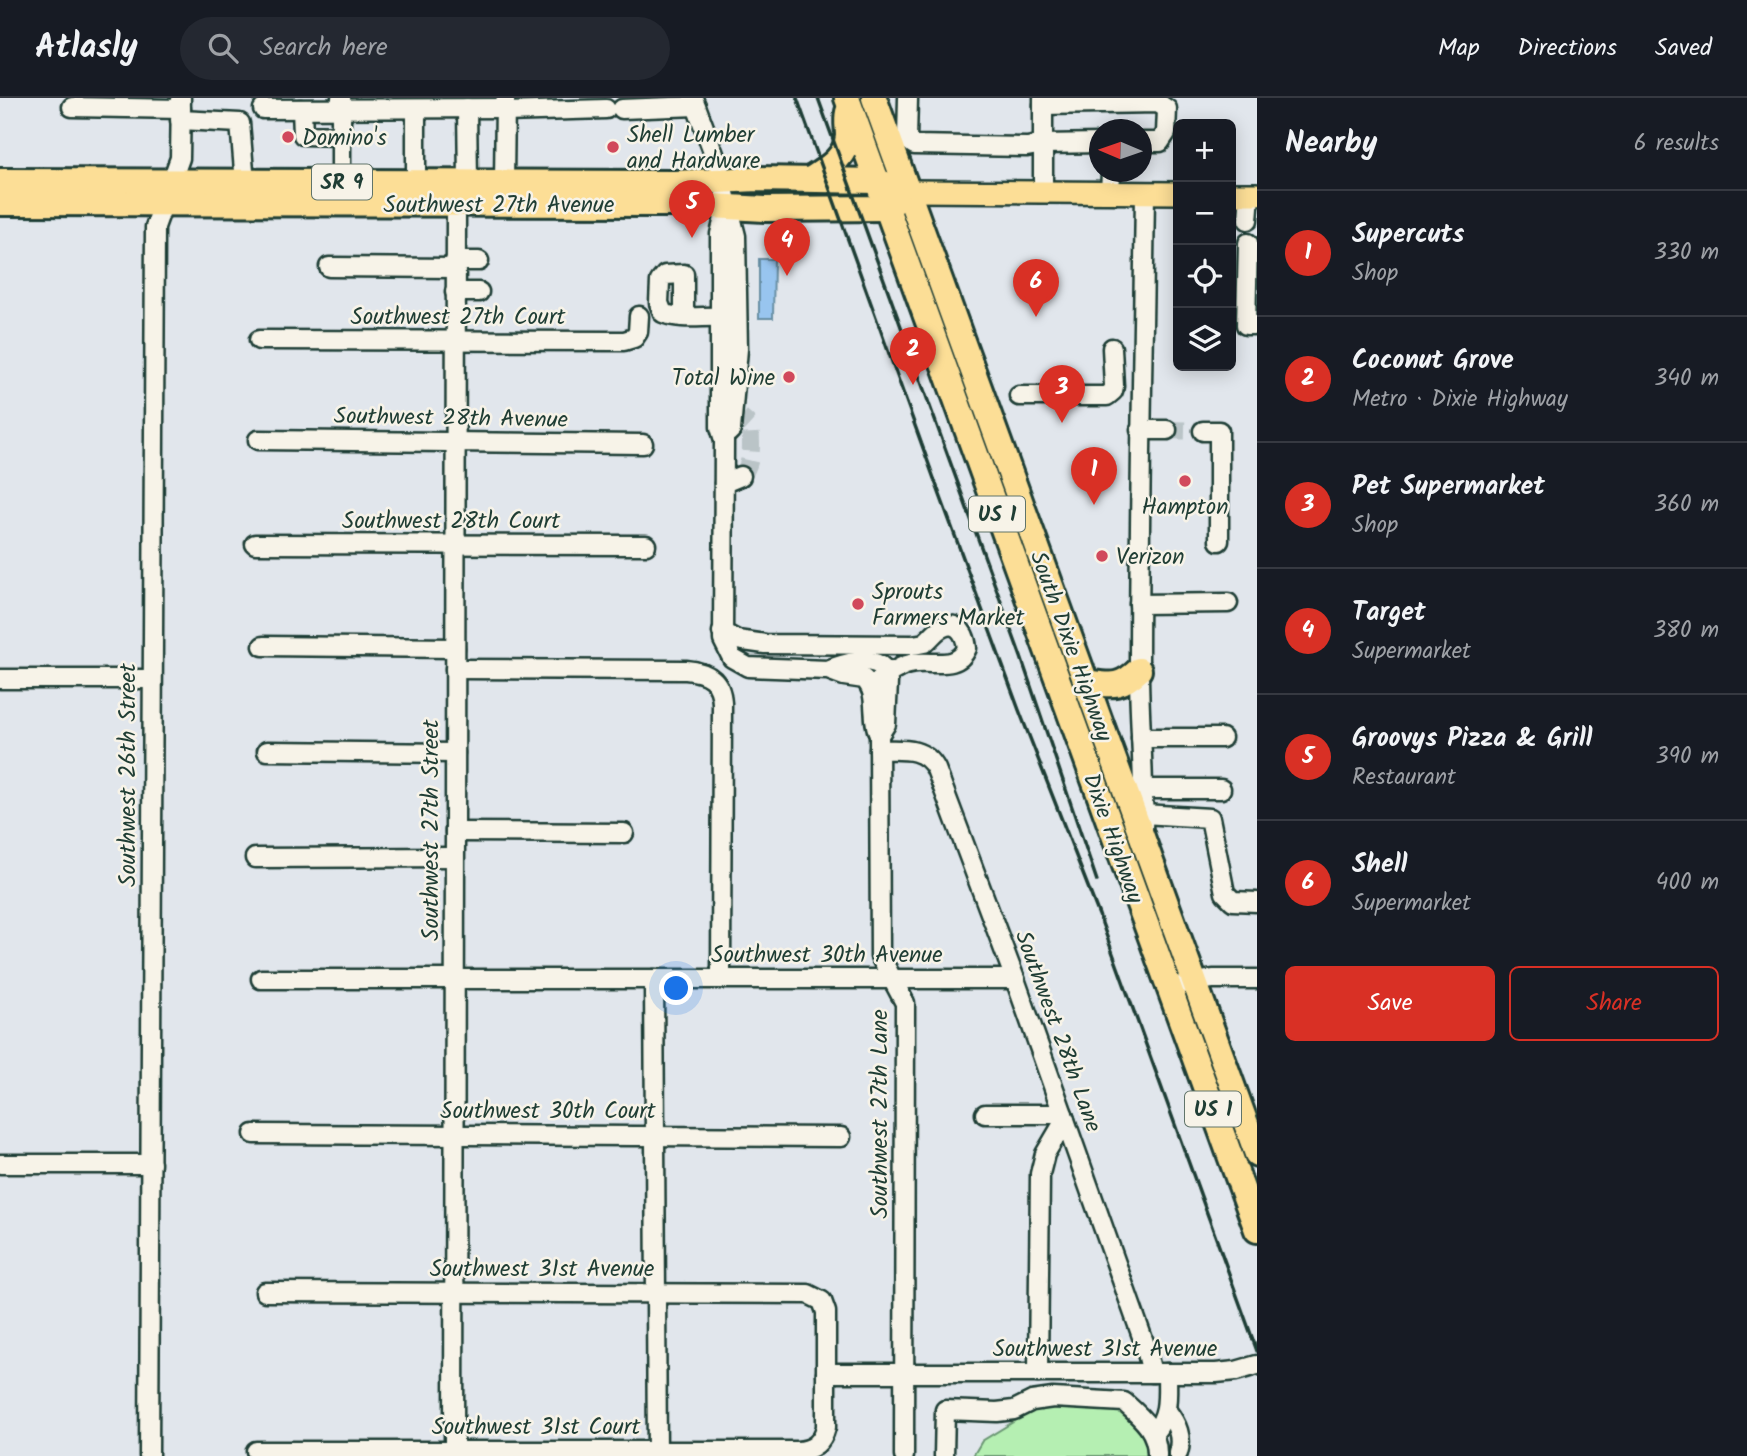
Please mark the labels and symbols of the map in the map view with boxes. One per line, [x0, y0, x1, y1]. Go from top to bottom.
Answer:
place label: Shell Lumber and Hardware [627, 118, 760, 180]
north arrow [1089, 119, 1152, 182]
place label: Domino's [302, 121, 387, 157]
marker: Domino's [280, 129, 296, 145]
marker: Shell Lumber and Hardware [605, 139, 621, 155]
road number: SR 9 [312, 164, 372, 200]
pin: 5 [669, 180, 715, 238]
street label: Southwest 27th Avenue [384, 188, 614, 224]
pin: 4 [764, 218, 810, 276]
pin: 6 [1013, 259, 1059, 317]
street label: Southwest 27th Court [351, 300, 567, 336]
pin: 2 [890, 327, 936, 385]
place label: Total Wine [672, 361, 775, 397]
pin: 3 [1039, 365, 1085, 423]
marker: Total Wine [781, 369, 797, 385]
street label: Southwest 28th Avenue [334, 399, 568, 439]
pin: 1 [1071, 447, 1117, 505]
marker: Hampton [1177, 473, 1193, 489]
place label: Hampton [1141, 490, 1229, 526]
road number: US 1 [969, 496, 1025, 532]
street label: Southwest 28th Court [342, 504, 561, 540]
place label: Verizon [1116, 540, 1184, 576]
street label: South Dixie Highway [1019, 546, 1121, 747]
marker: Verizon [1094, 548, 1110, 564]
place label: Sprouts Farmers Market [872, 575, 1025, 637]
marker: Sprouts Farmers Market [850, 596, 866, 612]
street label: Southwest 26th Street [111, 662, 147, 887]
street label: Southwest 27th Street [414, 718, 450, 941]
street label: Dixie Highway [1072, 768, 1152, 909]
street label: Southwest 28th Lane [1004, 926, 1110, 1138]
street label: Southwest 30th Avenue [711, 938, 943, 974]
your location [659, 971, 693, 1005]
street label: Southwest 27th Lane [863, 1009, 899, 1219]
road number: US 1 [1185, 1091, 1241, 1126]
street label: Southwest 30th Court [440, 1094, 657, 1130]
street label: Southwest 31st Avenue [430, 1252, 654, 1288]
street label: Southwest 31st Avenue [993, 1332, 1217, 1368]
street label: Southwest 31st Court [432, 1410, 641, 1446]

